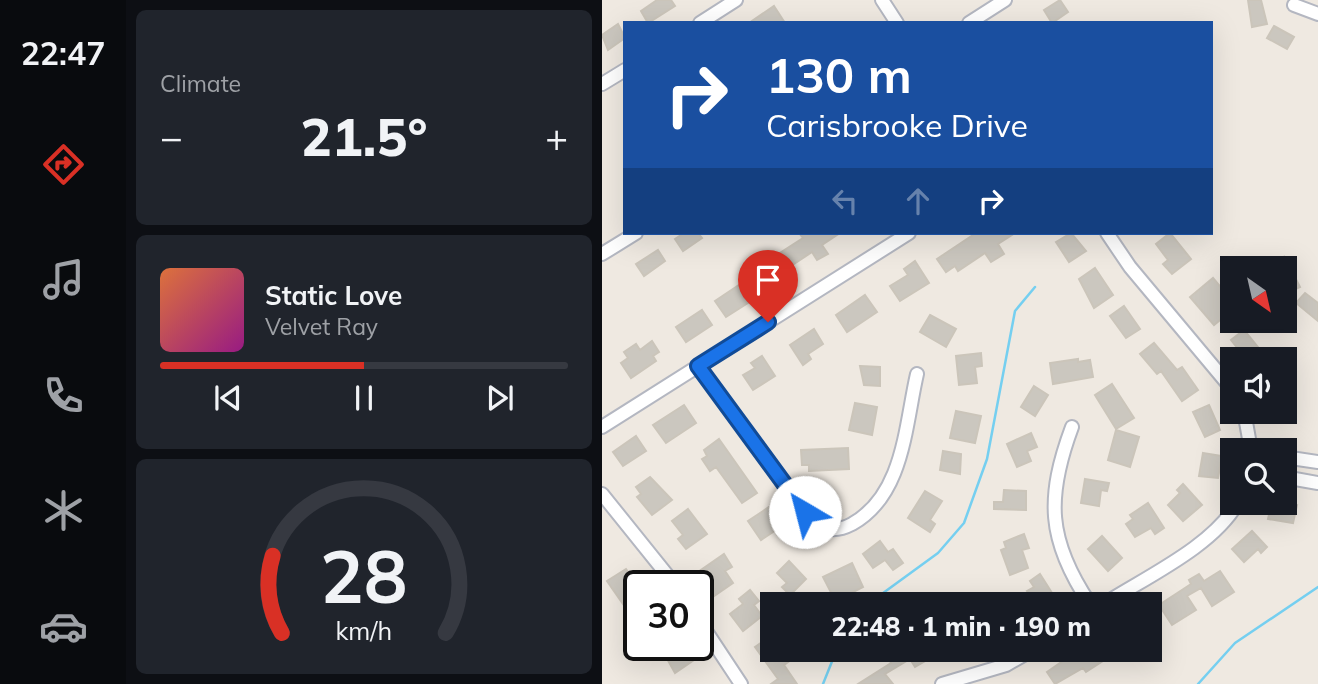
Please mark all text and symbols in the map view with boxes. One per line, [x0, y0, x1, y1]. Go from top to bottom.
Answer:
text: 22:47 [21, 33, 105, 73]
text: 130 m [766, 44, 912, 105]
icon: right [651, 49, 742, 140]
text: Climate [160, 69, 241, 98]
text: 21.5° [300, 104, 428, 169]
text: Carisbrooke Drive [766, 105, 1028, 145]
text: − [160, 113, 183, 161]
text: + [545, 113, 568, 161]
icon: directions [39, 140, 88, 189]
icon: left [826, 182, 864, 220]
icon: ahead [899, 182, 937, 220]
icon: right [972, 182, 1010, 220]
pin [738, 250, 798, 322]
icon: music [39, 255, 88, 304]
north arrow [1220, 256, 1297, 332]
map controls [1220, 256, 1297, 515]
icon: arrive [749, 261, 787, 299]
text: Static Love [265, 279, 402, 312]
text: Velvet Ray [265, 312, 378, 341]
button: sound [1220, 347, 1297, 424]
icon: phone [39, 371, 88, 420]
icon: previous [209, 379, 247, 417]
icon: pause [345, 379, 383, 417]
icon: next [481, 379, 519, 417]
button: search [1220, 438, 1297, 515]
position arrow [768, 475, 842, 549]
icon: climate [39, 486, 88, 535]
text: 28 [320, 530, 408, 621]
speed limit sign: 30 [623, 570, 714, 661]
icon: car [39, 602, 88, 651]
text: 22:48 · 1 min · 190 m [831, 610, 1091, 643]
text: km/h [336, 614, 392, 645]

